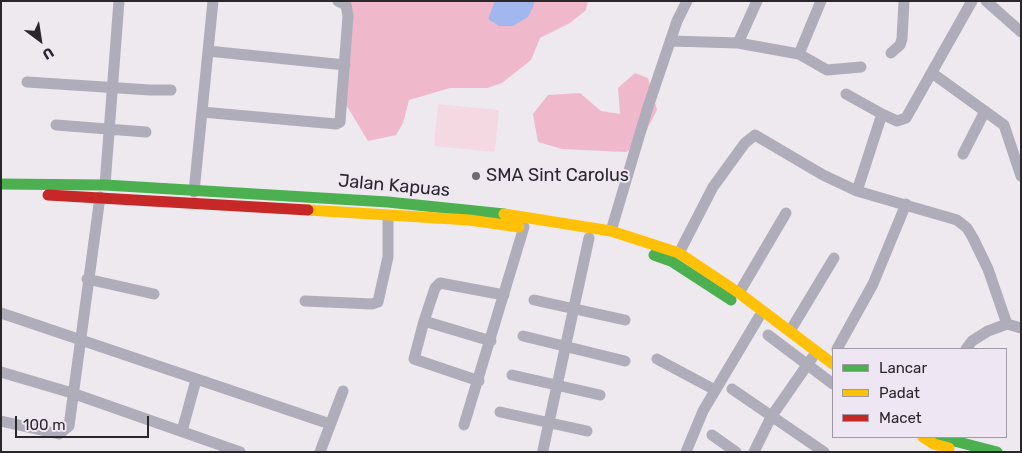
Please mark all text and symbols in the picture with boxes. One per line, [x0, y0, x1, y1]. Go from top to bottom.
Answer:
north arrow [15, 15, 65, 65]
text: U [39, 43, 57, 63]
place label: SMA Sint Carolus [486, 165, 629, 187]
street label: Jalan Kapuas [337, 170, 451, 202]
marker: SMA Sint Carolus [470, 170, 482, 182]
legend [832, 348, 1007, 438]
text: Lancar [879, 359, 927, 377]
text: Padat [879, 384, 920, 402]
scale bar [18, 406, 151, 438]
text: Macet [879, 409, 922, 427]
text: 100 m [23, 416, 65, 434]

